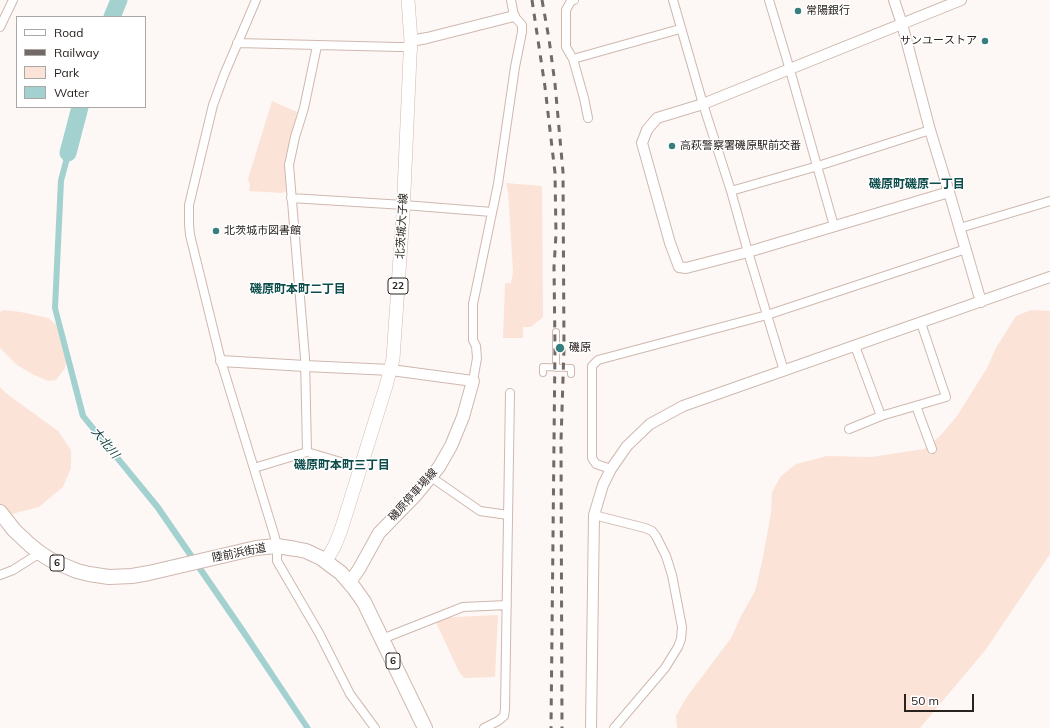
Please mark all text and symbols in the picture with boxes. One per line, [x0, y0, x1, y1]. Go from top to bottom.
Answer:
place label: 常陽銀行 [806, 4, 850, 18]
marker: 常陽銀行 [793, 6, 803, 16]
legend [16, 16, 146, 108]
text: Road [54, 25, 83, 40]
place label: サンユーストア [900, 34, 977, 48]
marker: サンユーストア [980, 36, 990, 46]
text: Railway [54, 45, 99, 60]
text: Park [54, 65, 79, 80]
text: Water [54, 85, 89, 100]
place label: 高萩警察署磯原駅前交番 [680, 139, 801, 153]
marker: 高萩警察署磯原駅前交番 [667, 141, 677, 151]
district label: 磯原町磯原一丁目 [869, 177, 965, 191]
street label: 北茨城大子線 [394, 193, 410, 259]
place label: 北茨城市図書館 [224, 224, 301, 238]
marker: 北茨城市図書館 [211, 226, 221, 236]
road number: 22 [388, 278, 408, 294]
district label: 磯原町本町二丁目 [250, 282, 346, 296]
place label: 磯原 [569, 341, 591, 355]
marker: 磯原 [554, 342, 566, 354]
water label: 大北川 [88, 425, 122, 461]
district label: 磯原町本町三丁目 [294, 458, 390, 472]
street label: 磯原停車場線 [386, 466, 440, 524]
street label: 陸前浜街道 [211, 541, 267, 565]
road number: 6 [50, 555, 64, 571]
road number: 6 [386, 653, 400, 669]
scale bar [906, 686, 976, 712]
text: 50 m [911, 693, 939, 708]

